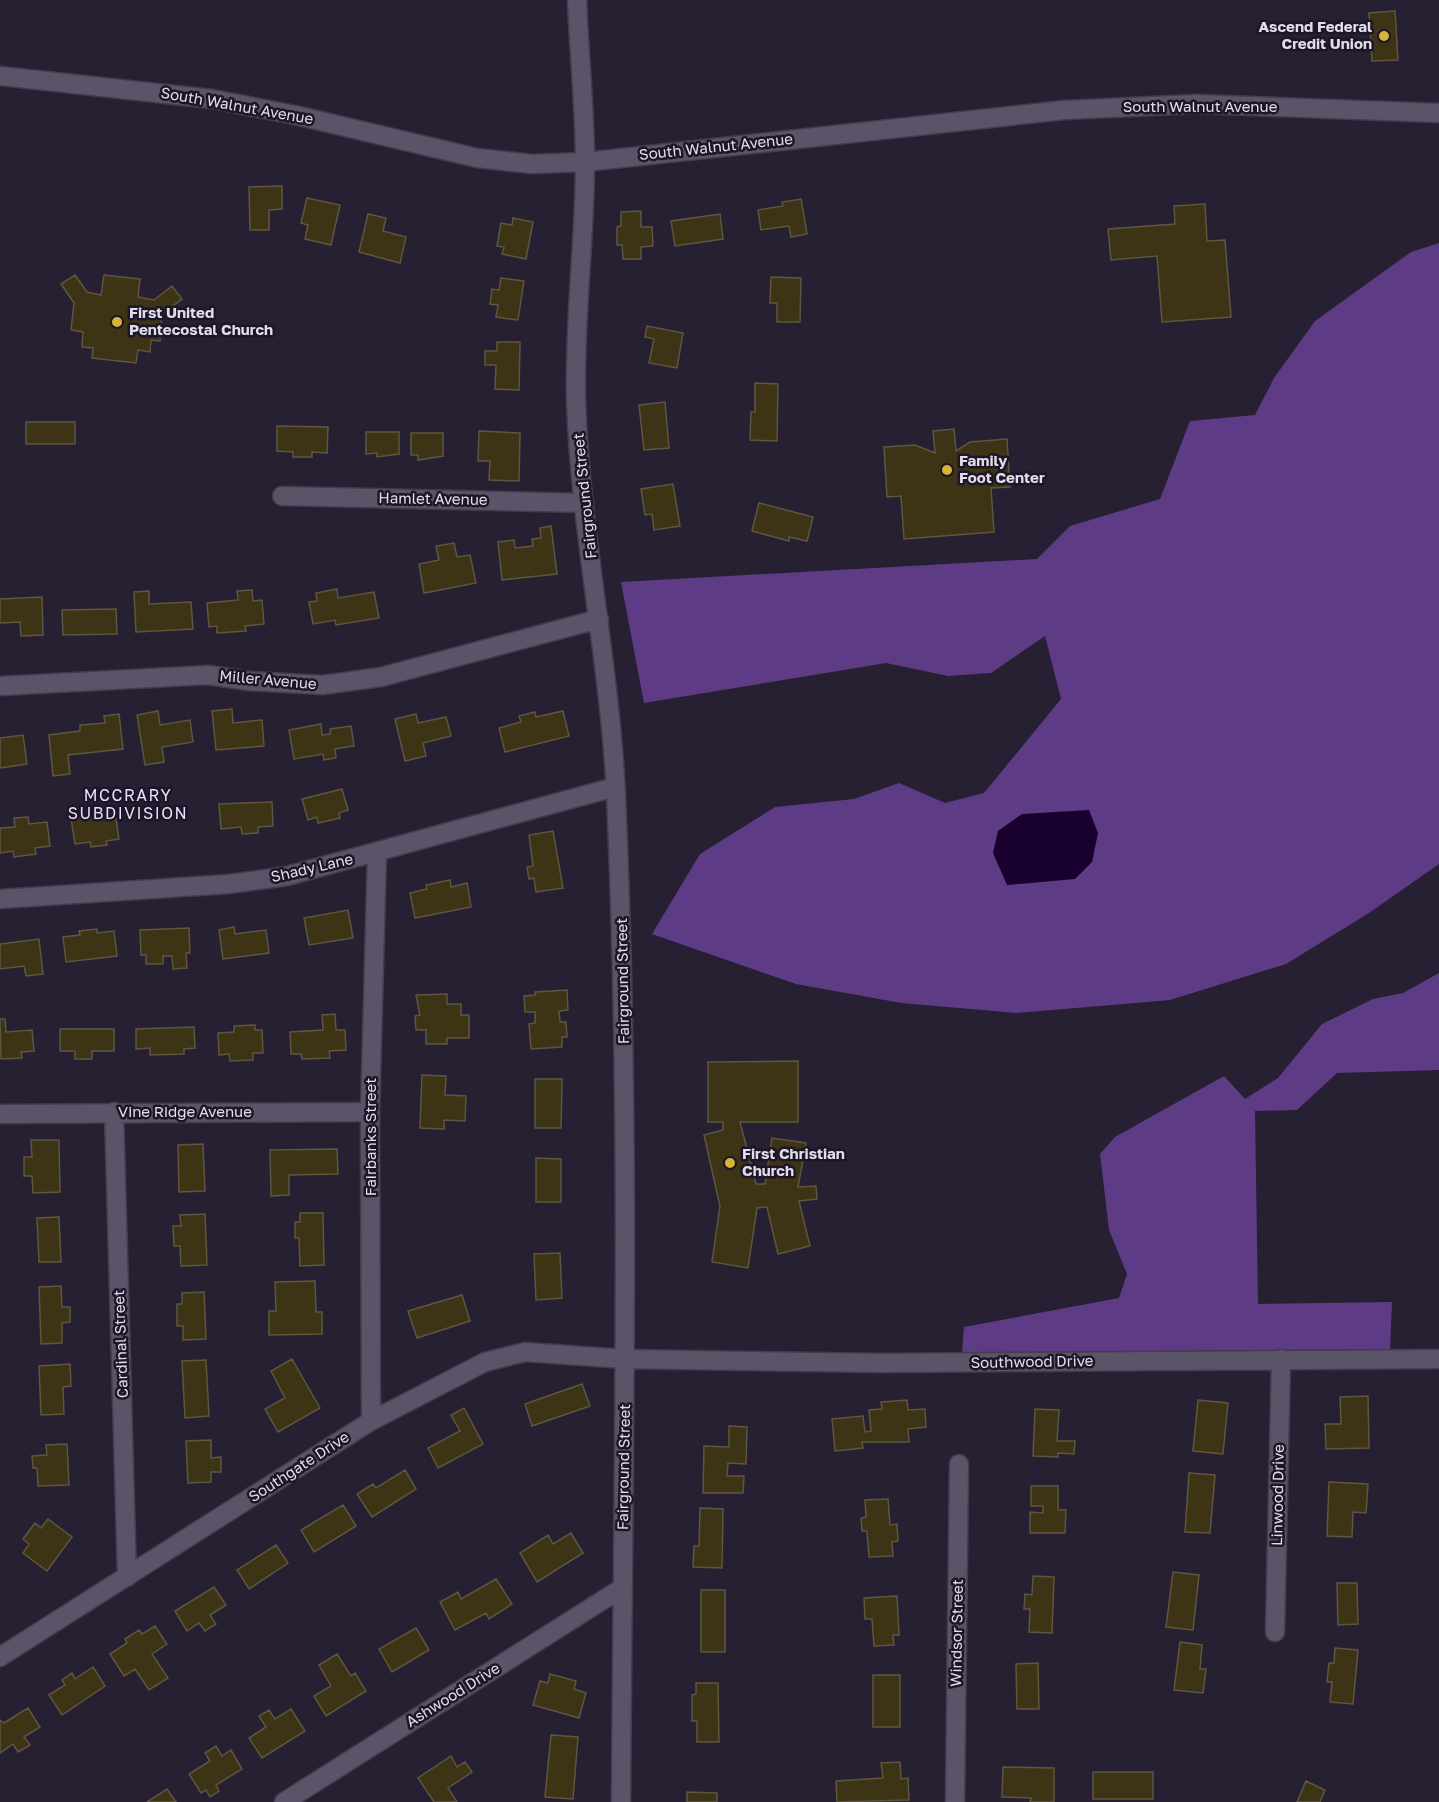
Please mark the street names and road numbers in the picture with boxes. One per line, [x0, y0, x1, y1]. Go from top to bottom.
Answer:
street label: South Walnut Avenue [159, 83, 315, 127]
street label: South Walnut Avenue [1123, 97, 1278, 115]
street label: South Walnut Avenue [638, 129, 794, 163]
street label: Fairground Street [568, 432, 600, 560]
street label: Hamlet Avenue [378, 488, 488, 508]
street label: Miller Avenue [219, 666, 318, 692]
street label: Shady Lane [269, 849, 355, 885]
street label: Fairground Street [612, 918, 632, 1044]
street label: Fairbanks Street [361, 1078, 379, 1196]
street label: Vine Ridge Avenue [118, 1102, 252, 1120]
street label: Cardinal Street [109, 1290, 131, 1398]
street label: Southwood Drive [970, 1351, 1094, 1371]
street label: Fairground Street [613, 1404, 633, 1530]
street label: Southgate Drive [245, 1427, 352, 1505]
street label: Linwood Drive [1267, 1444, 1287, 1546]
street label: Windsor Street [946, 1579, 966, 1687]
street label: Ashwood Drive [402, 1658, 503, 1730]

